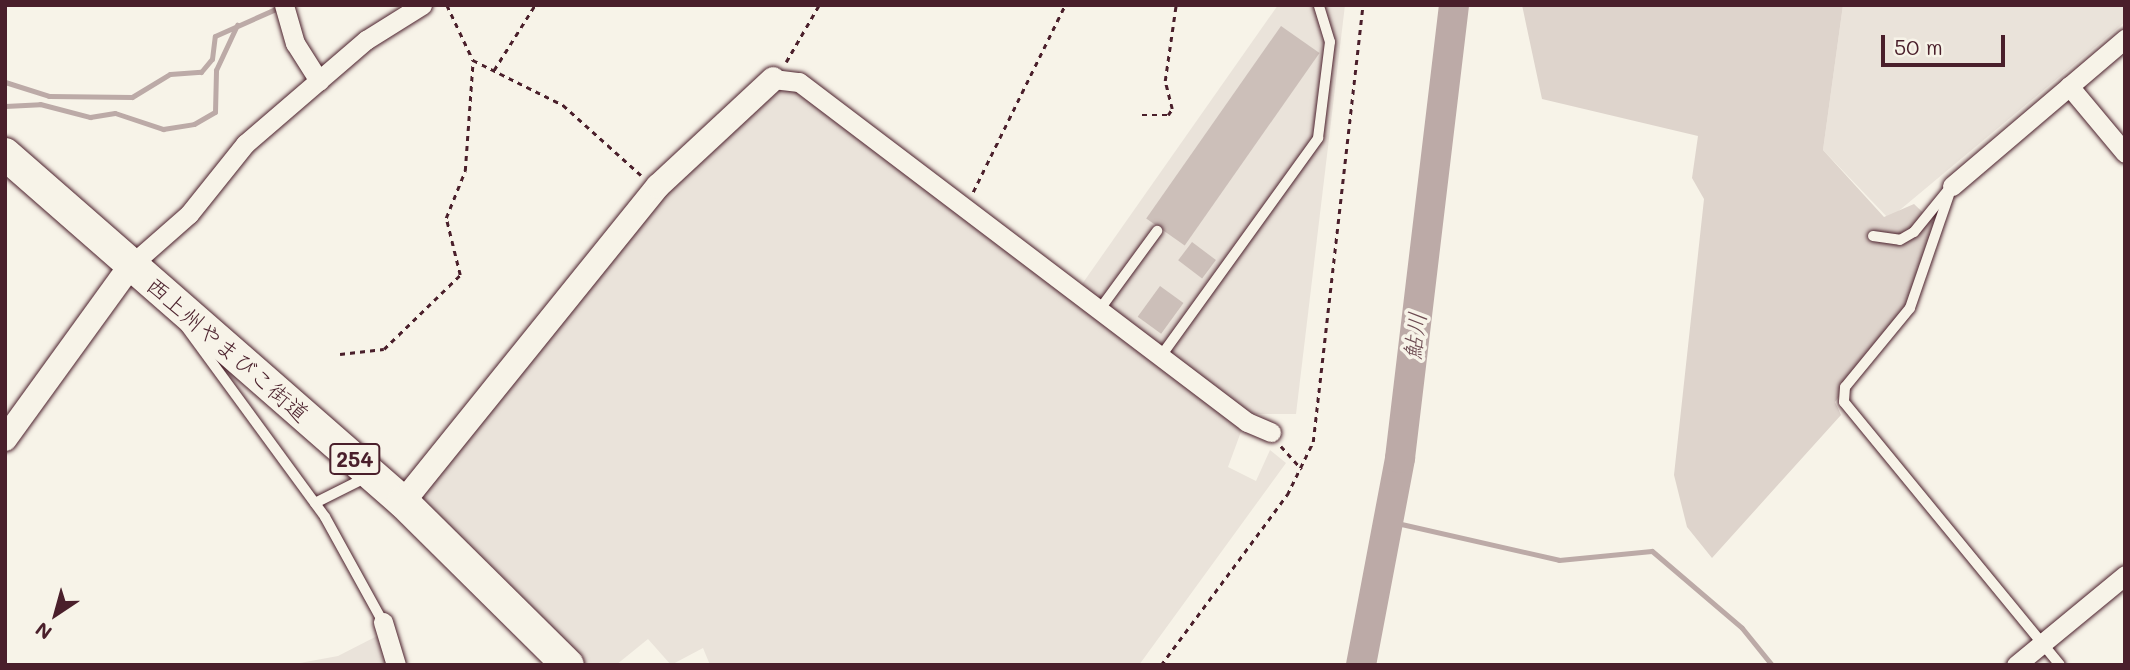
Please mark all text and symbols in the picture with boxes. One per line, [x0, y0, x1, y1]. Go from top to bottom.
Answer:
scale bar [1885, 21, 2009, 65]
text: 50 m [1894, 33, 1943, 60]
street label: 西上州やまびこ街道 [141, 271, 315, 427]
water label: 鮎川 [1397, 310, 1431, 362]
road number: 254 [329, 442, 381, 476]
north arrow [21, 579, 91, 649]
text: N [30, 617, 57, 646]

